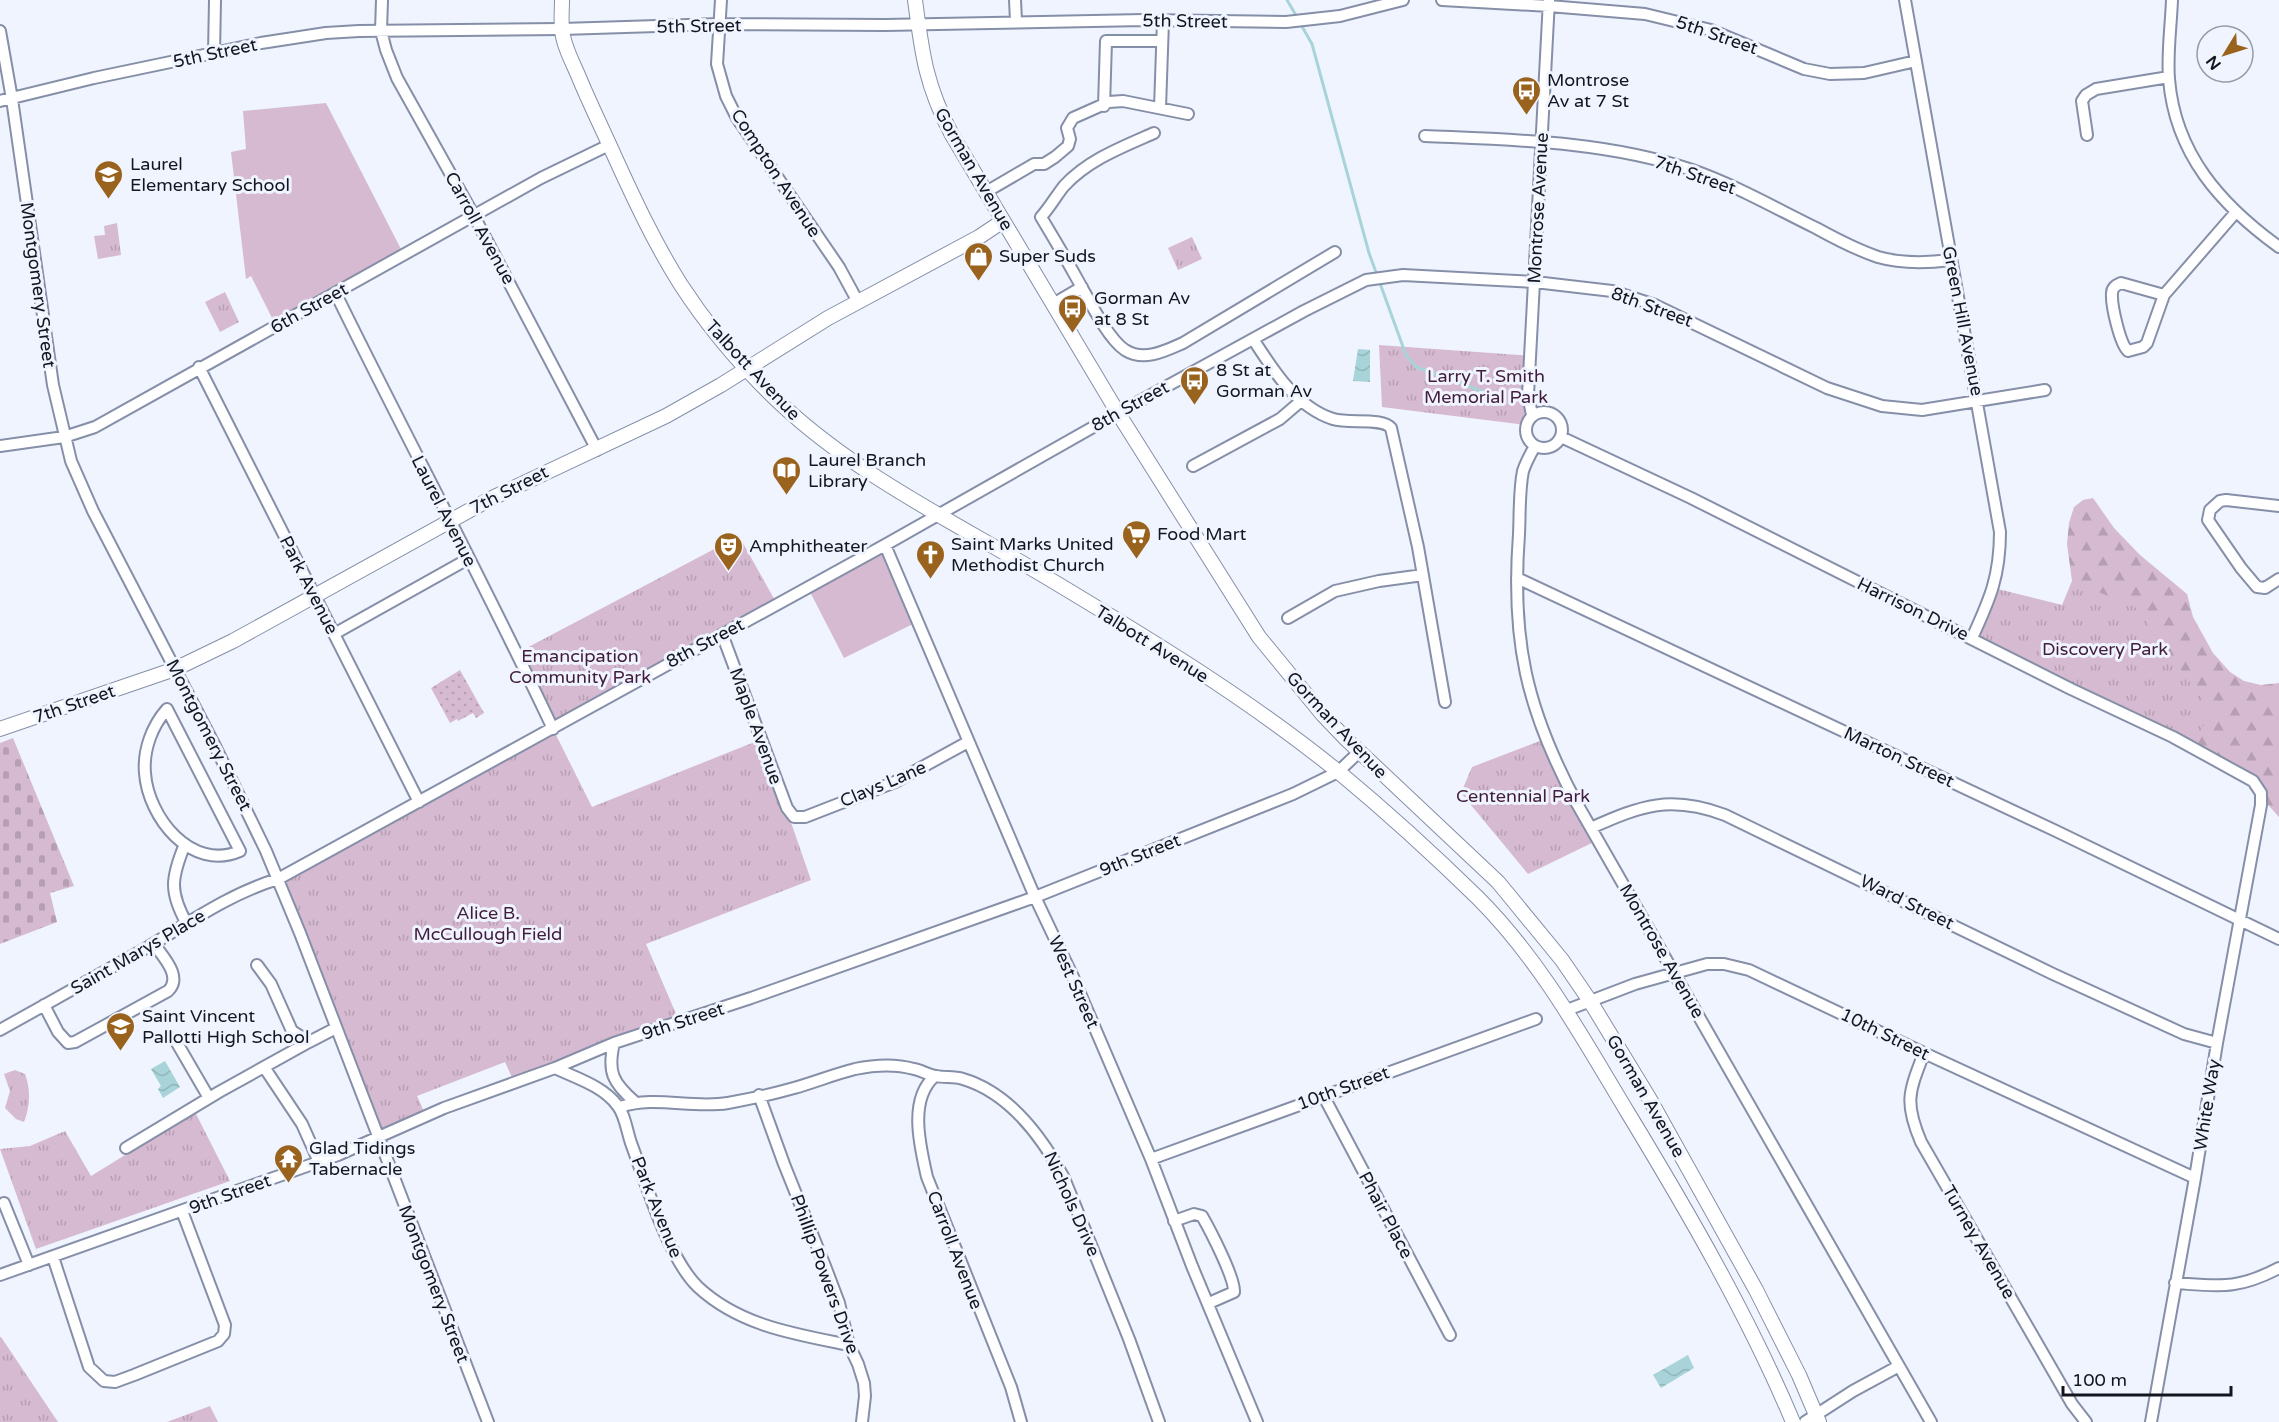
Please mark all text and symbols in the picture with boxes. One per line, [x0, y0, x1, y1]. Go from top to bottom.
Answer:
street label: 5th Street [1142, 9, 1228, 33]
street label: 5th Street [1673, 11, 1761, 59]
street label: 5th Street [656, 14, 742, 38]
north arrow [2195, 24, 2255, 84]
street label: 5th Street [171, 33, 259, 73]
text: N [2202, 51, 2226, 74]
place label: Montrose Av at 7 St [1547, 69, 1629, 112]
bus stop icon: Montrose Av at 7 St [1510, 74, 1542, 116]
street label: Gorman Avenue [930, 104, 1018, 234]
street label: Compton Avenue [726, 105, 826, 241]
street label: Montrose Avenue [1523, 132, 1553, 284]
street label: 7th Street [1651, 151, 1739, 199]
place label: Laurel Elementary School [130, 153, 290, 196]
school or university icon: Laurel Elementary School [93, 158, 125, 200]
street label: Carroll Avenue [440, 168, 520, 288]
street label: Montgomery Street [15, 201, 61, 369]
shop icon: Super Suds [962, 240, 994, 282]
street label: Green Hill Avenue [1938, 244, 1988, 398]
place label: Super Suds [999, 245, 1096, 267]
street label: 6th Street [266, 278, 352, 338]
street label: 8th Street [1608, 282, 1696, 332]
place label: Gorman Av at 8 St [1094, 287, 1191, 330]
bus stop icon: Gorman Av at 8 St [1057, 292, 1089, 334]
street label: Talbott Avenue [701, 315, 805, 425]
place label: 8 St at Gorman Av [1216, 359, 1313, 402]
bus stop icon: 8 St at Gorman Av [1179, 364, 1211, 406]
park label: Larry T. Smith Memorial Park [1424, 365, 1548, 408]
street label: 8th Street [1087, 376, 1173, 436]
place label: Laurel Branch Library [808, 449, 926, 492]
street label: Laurel Avenue [407, 452, 481, 570]
library icon: Laurel Branch Library [771, 454, 803, 496]
street label: 7th Street [466, 461, 552, 519]
supermarket icon: Food Mart [1120, 518, 1152, 560]
place label: Food Mart [1157, 523, 1247, 545]
theatre icon: Amphitheater [712, 530, 744, 572]
street label: Park Avenue [275, 532, 343, 638]
place label: Saint Marks United Methodist Church [951, 533, 1114, 576]
place label: Amphitheater [749, 535, 868, 557]
church icon: Saint Marks United Methodist Church [914, 538, 946, 580]
street label: Harrison Drive [1854, 572, 1972, 646]
street label: Talbott Avenue [1091, 600, 1213, 688]
street label: 8th Street [662, 613, 748, 673]
park label: Discovery Park [2042, 638, 2168, 660]
park label: Emancipation Community Park [509, 645, 651, 688]
street label: Montgomery Street [161, 655, 257, 815]
street label: Maple Avenue [725, 665, 787, 787]
street label: Gorman Avenue [1282, 667, 1392, 783]
street label: 7th Street [30, 680, 118, 728]
street label: Marton Street [1840, 722, 1958, 792]
street label: Clays Lane [837, 756, 929, 812]
park label: Centennial Park [1456, 785, 1590, 807]
street label: 9th Street [1096, 829, 1184, 881]
street label: Ward Street [1856, 870, 1958, 934]
street label: Montrose Avenue [1615, 880, 1709, 1022]
park label: Alice B. McCullough Field [414, 902, 562, 945]
street label: Saint Marys Place [67, 905, 209, 999]
street label: West Street [1044, 932, 1104, 1032]
street label: 9th Street [639, 997, 727, 1045]
street label: 10th Street [1837, 1003, 1933, 1065]
place label: Saint Vincent Pallotti High School [142, 1005, 309, 1048]
school or university icon: Saint Vincent Pallotti High School [105, 1010, 137, 1052]
street label: Gorman Avenue [1602, 1031, 1690, 1161]
street label: White Way [2189, 1057, 2225, 1152]
street label: 10th Street [1294, 1061, 1392, 1115]
place label: Glad Tidings Tabernacle [309, 1137, 415, 1180]
temple icon: Glad Tidings Tabernacle [272, 1142, 304, 1184]
street label: Nichols Drive [1039, 1148, 1105, 1260]
street label: Park Avenue [627, 1153, 687, 1261]
street label: Phair Place [1354, 1168, 1418, 1262]
street label: 9th Street [186, 1169, 274, 1219]
street label: Turney Avenue [1938, 1181, 2020, 1303]
street label: Carroll Avenue [922, 1188, 988, 1312]
street label: Phillip Powers Drive [786, 1191, 864, 1357]
street label: Montgomery Street [394, 1202, 474, 1366]
scale bar [2063, 1359, 2231, 1397]
text: 100 m [2072, 1369, 2127, 1391]

